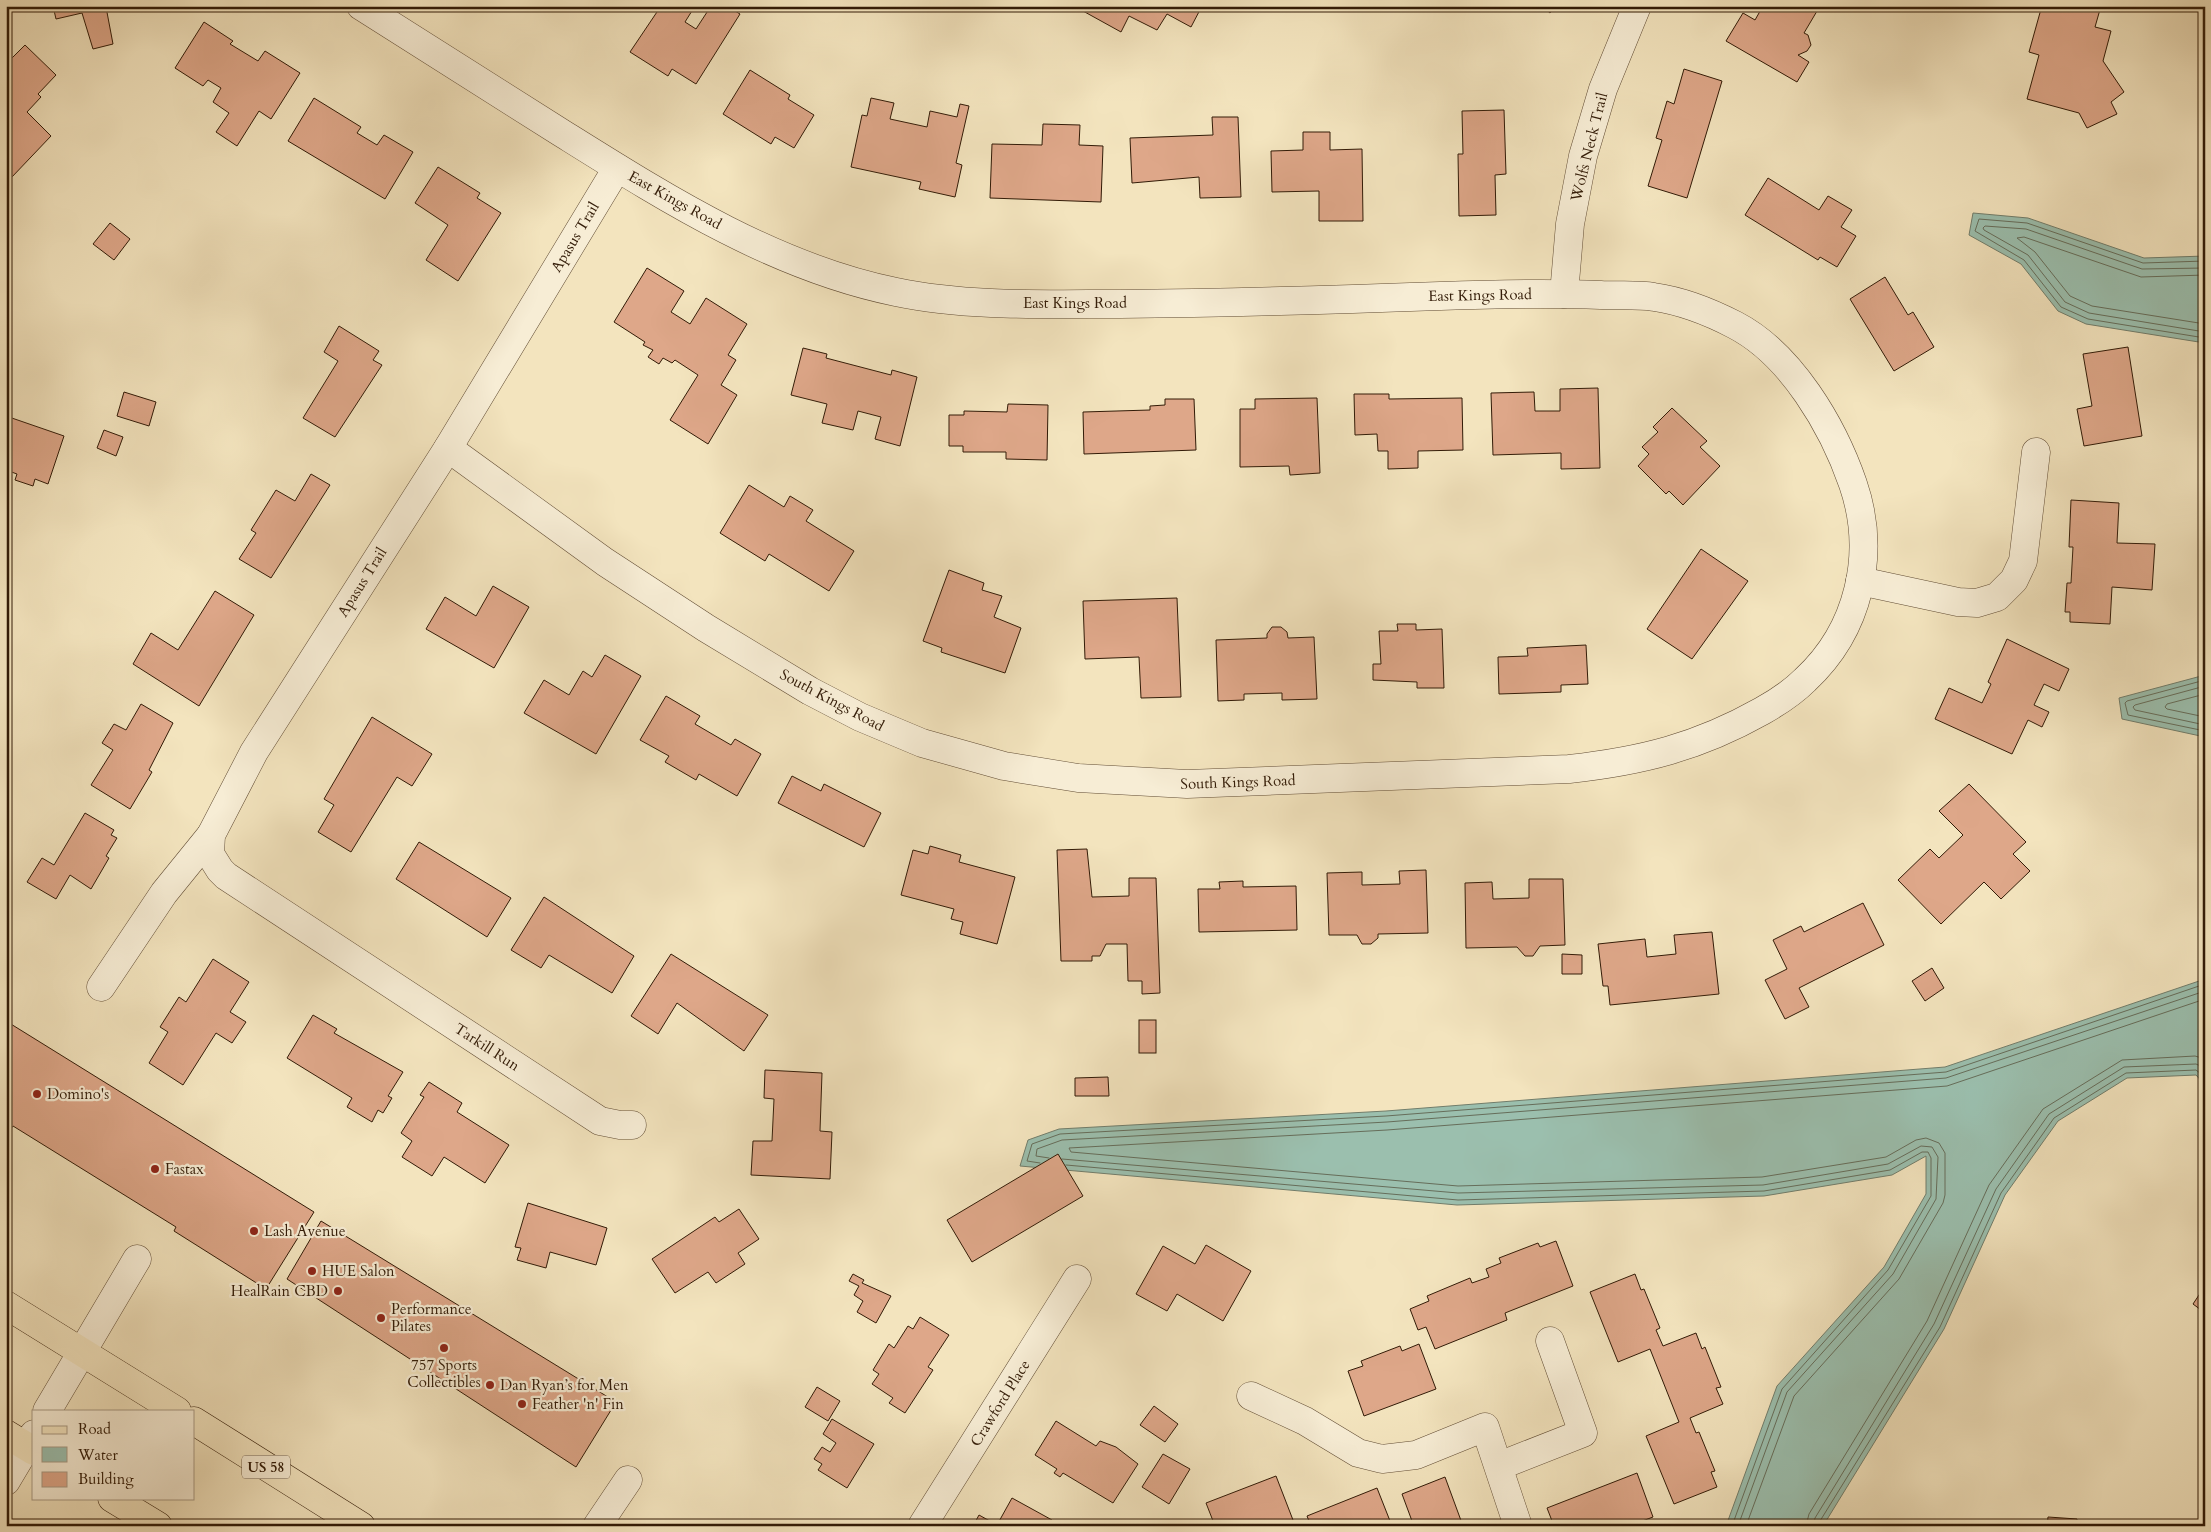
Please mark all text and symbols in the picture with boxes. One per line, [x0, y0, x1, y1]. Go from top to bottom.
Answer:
street label: Wolfs Neck Trail [1566, 90, 1612, 205]
street label: East Kings Road [625, 166, 725, 234]
street label: Apasus Trail [546, 198, 604, 276]
street label: East Kings Road [1428, 284, 1532, 306]
street label: East Kings Road [1023, 293, 1127, 313]
street label: Apasus Trail [333, 543, 391, 621]
street label: South Kings Road [776, 664, 888, 736]
street label: South Kings Road [1180, 770, 1296, 794]
street label: Tarkill Run [451, 1018, 524, 1076]
place label: Domino's [47, 1084, 109, 1104]
marker: Domino's [31, 1088, 43, 1100]
place label: Fastax [165, 1159, 204, 1179]
marker: Fastax [149, 1163, 161, 1175]
place label: Lash Avenue [264, 1221, 346, 1241]
marker: Lash Avenue [248, 1225, 260, 1237]
place label: HUE Salon [322, 1261, 395, 1281]
marker: HUE Salon [306, 1265, 318, 1277]
place label: HealRain CBD [231, 1281, 328, 1301]
marker: HealRain CBD [332, 1285, 344, 1297]
place label: Performance Pilates [391, 1299, 472, 1336]
marker: Performance Pilates [375, 1312, 387, 1324]
marker: 757 Sports Collectibles [438, 1342, 450, 1354]
place label: 757 Sports Collectibles [407, 1355, 481, 1392]
street label: Crawford Place [965, 1356, 1035, 1450]
place label: Dan Ryan’s for Men [500, 1375, 629, 1395]
marker: Dan Ryan’s for Men [484, 1379, 496, 1391]
place label: Feather 'n' Fin [532, 1394, 624, 1414]
marker: Feather 'n' Fin [516, 1398, 528, 1410]
legend [32, 1410, 195, 1500]
text: Road [78, 1419, 111, 1439]
text: Water [77, 1445, 119, 1465]
road number: US 58 [242, 1455, 290, 1478]
text: Building [78, 1469, 134, 1489]

